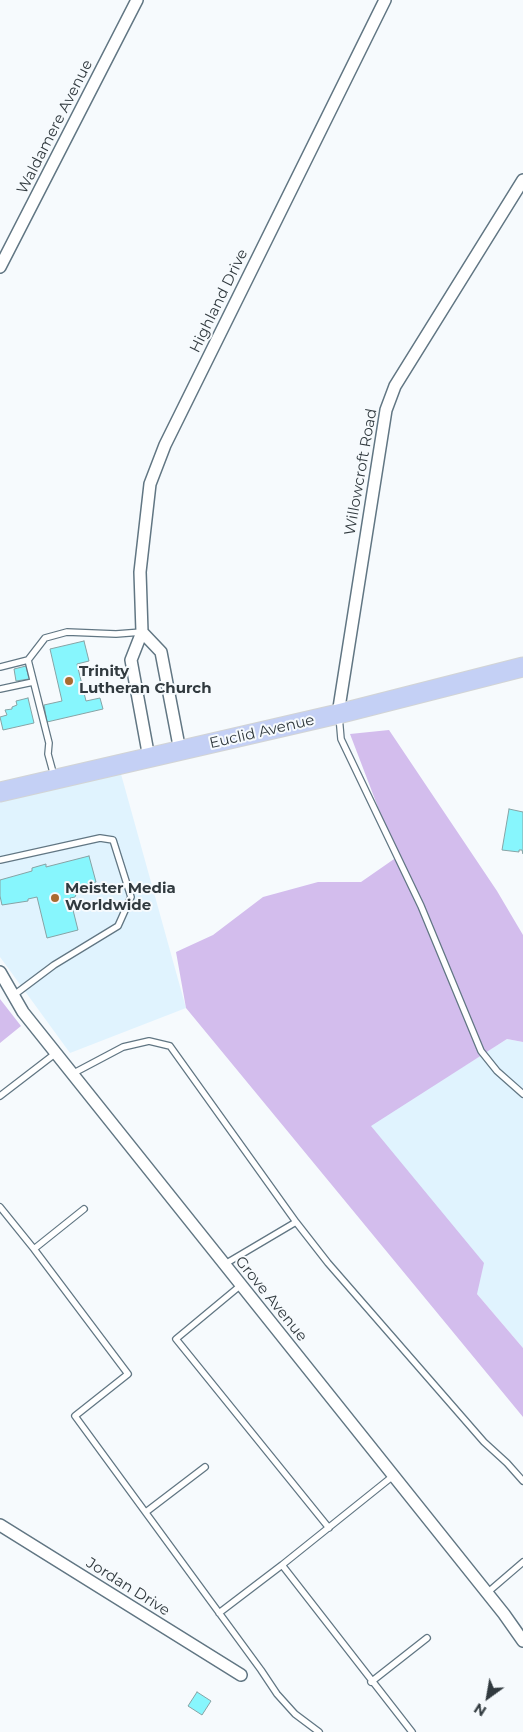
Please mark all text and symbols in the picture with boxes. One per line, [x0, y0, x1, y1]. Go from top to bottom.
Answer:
street label: Waldamere Avenue [13, 57, 97, 197]
street label: Highland Drive [186, 246, 252, 356]
street label: Willowcroft Road [341, 407, 381, 537]
place label: Trinity Lutheran Church [79, 663, 212, 698]
marker: Trinity Lutheran Church [63, 675, 75, 687]
street label: Euclid Avenue [208, 711, 316, 753]
place label: Meister Media Worldwide [65, 880, 176, 915]
marker: Meister Media Worldwide [49, 892, 61, 904]
street label: Grove Avenue [231, 1253, 311, 1345]
street label: Jordan Drive [83, 1554, 173, 1620]
north arrow [463, 1672, 513, 1722]
text: N [470, 1699, 490, 1720]

